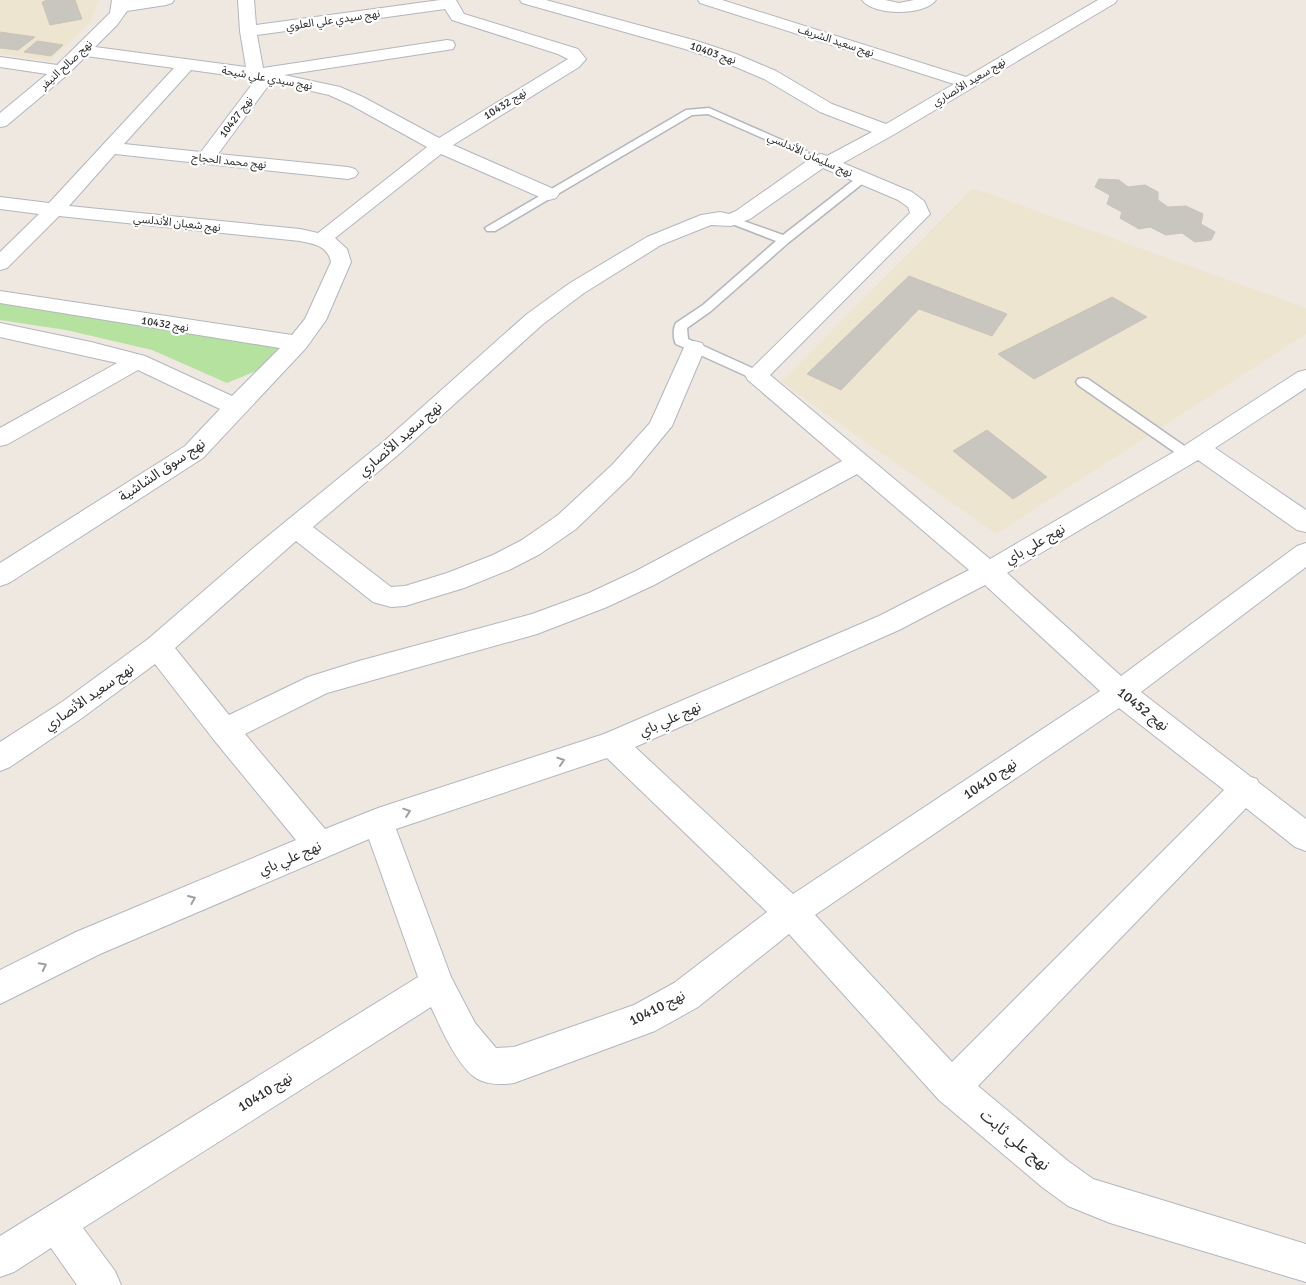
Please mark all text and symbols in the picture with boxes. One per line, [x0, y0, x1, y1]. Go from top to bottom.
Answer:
street label: نهج سيدي علي العلوي [285, 7, 381, 36]
street label: نهج سعيد الشريف [796, 23, 876, 60]
street label: نهج صالح النيفر [36, 37, 96, 94]
street label: نهج 10403 [688, 39, 738, 68]
street label: نهج سعيد الأنصاري [930, 55, 1009, 111]
street label: نهج سيدي علي شيحة [220, 64, 313, 95]
street label: نهج 10432 [481, 86, 529, 123]
street label: نهج 10427 [216, 94, 256, 141]
street label: نهج سليمان الأندلسي [764, 130, 855, 182]
street label: نهج محمد الحجاج [191, 151, 267, 172]
street label: نهج شعبان الأندلسي [133, 212, 221, 237]
street label: نهج 10432 [140, 314, 190, 335]
street label: نهج سعيد الأنصاري [355, 398, 447, 482]
street label: نهج سوق الشاشية [116, 435, 210, 507]
street label: نهج علي باي [1002, 520, 1069, 570]
street label: نهج سعيد الأنصاري [41, 660, 139, 736]
street label: نهج 10452 [1113, 684, 1172, 736]
street label: نهج علي باي [636, 698, 705, 742]
street label: نهج 10410 [960, 755, 1021, 805]
one-way arrow [557, 756, 565, 766]
one-way arrow [402, 808, 411, 818]
street label: نهج علي باي [256, 837, 325, 881]
one-way arrow [187, 895, 195, 905]
one-way arrow [38, 962, 47, 972]
street label: نهج 10410 [626, 987, 689, 1031]
street label: نهج 10410 [235, 1069, 297, 1117]
street label: نهج علي ثابت [974, 1105, 1054, 1177]

